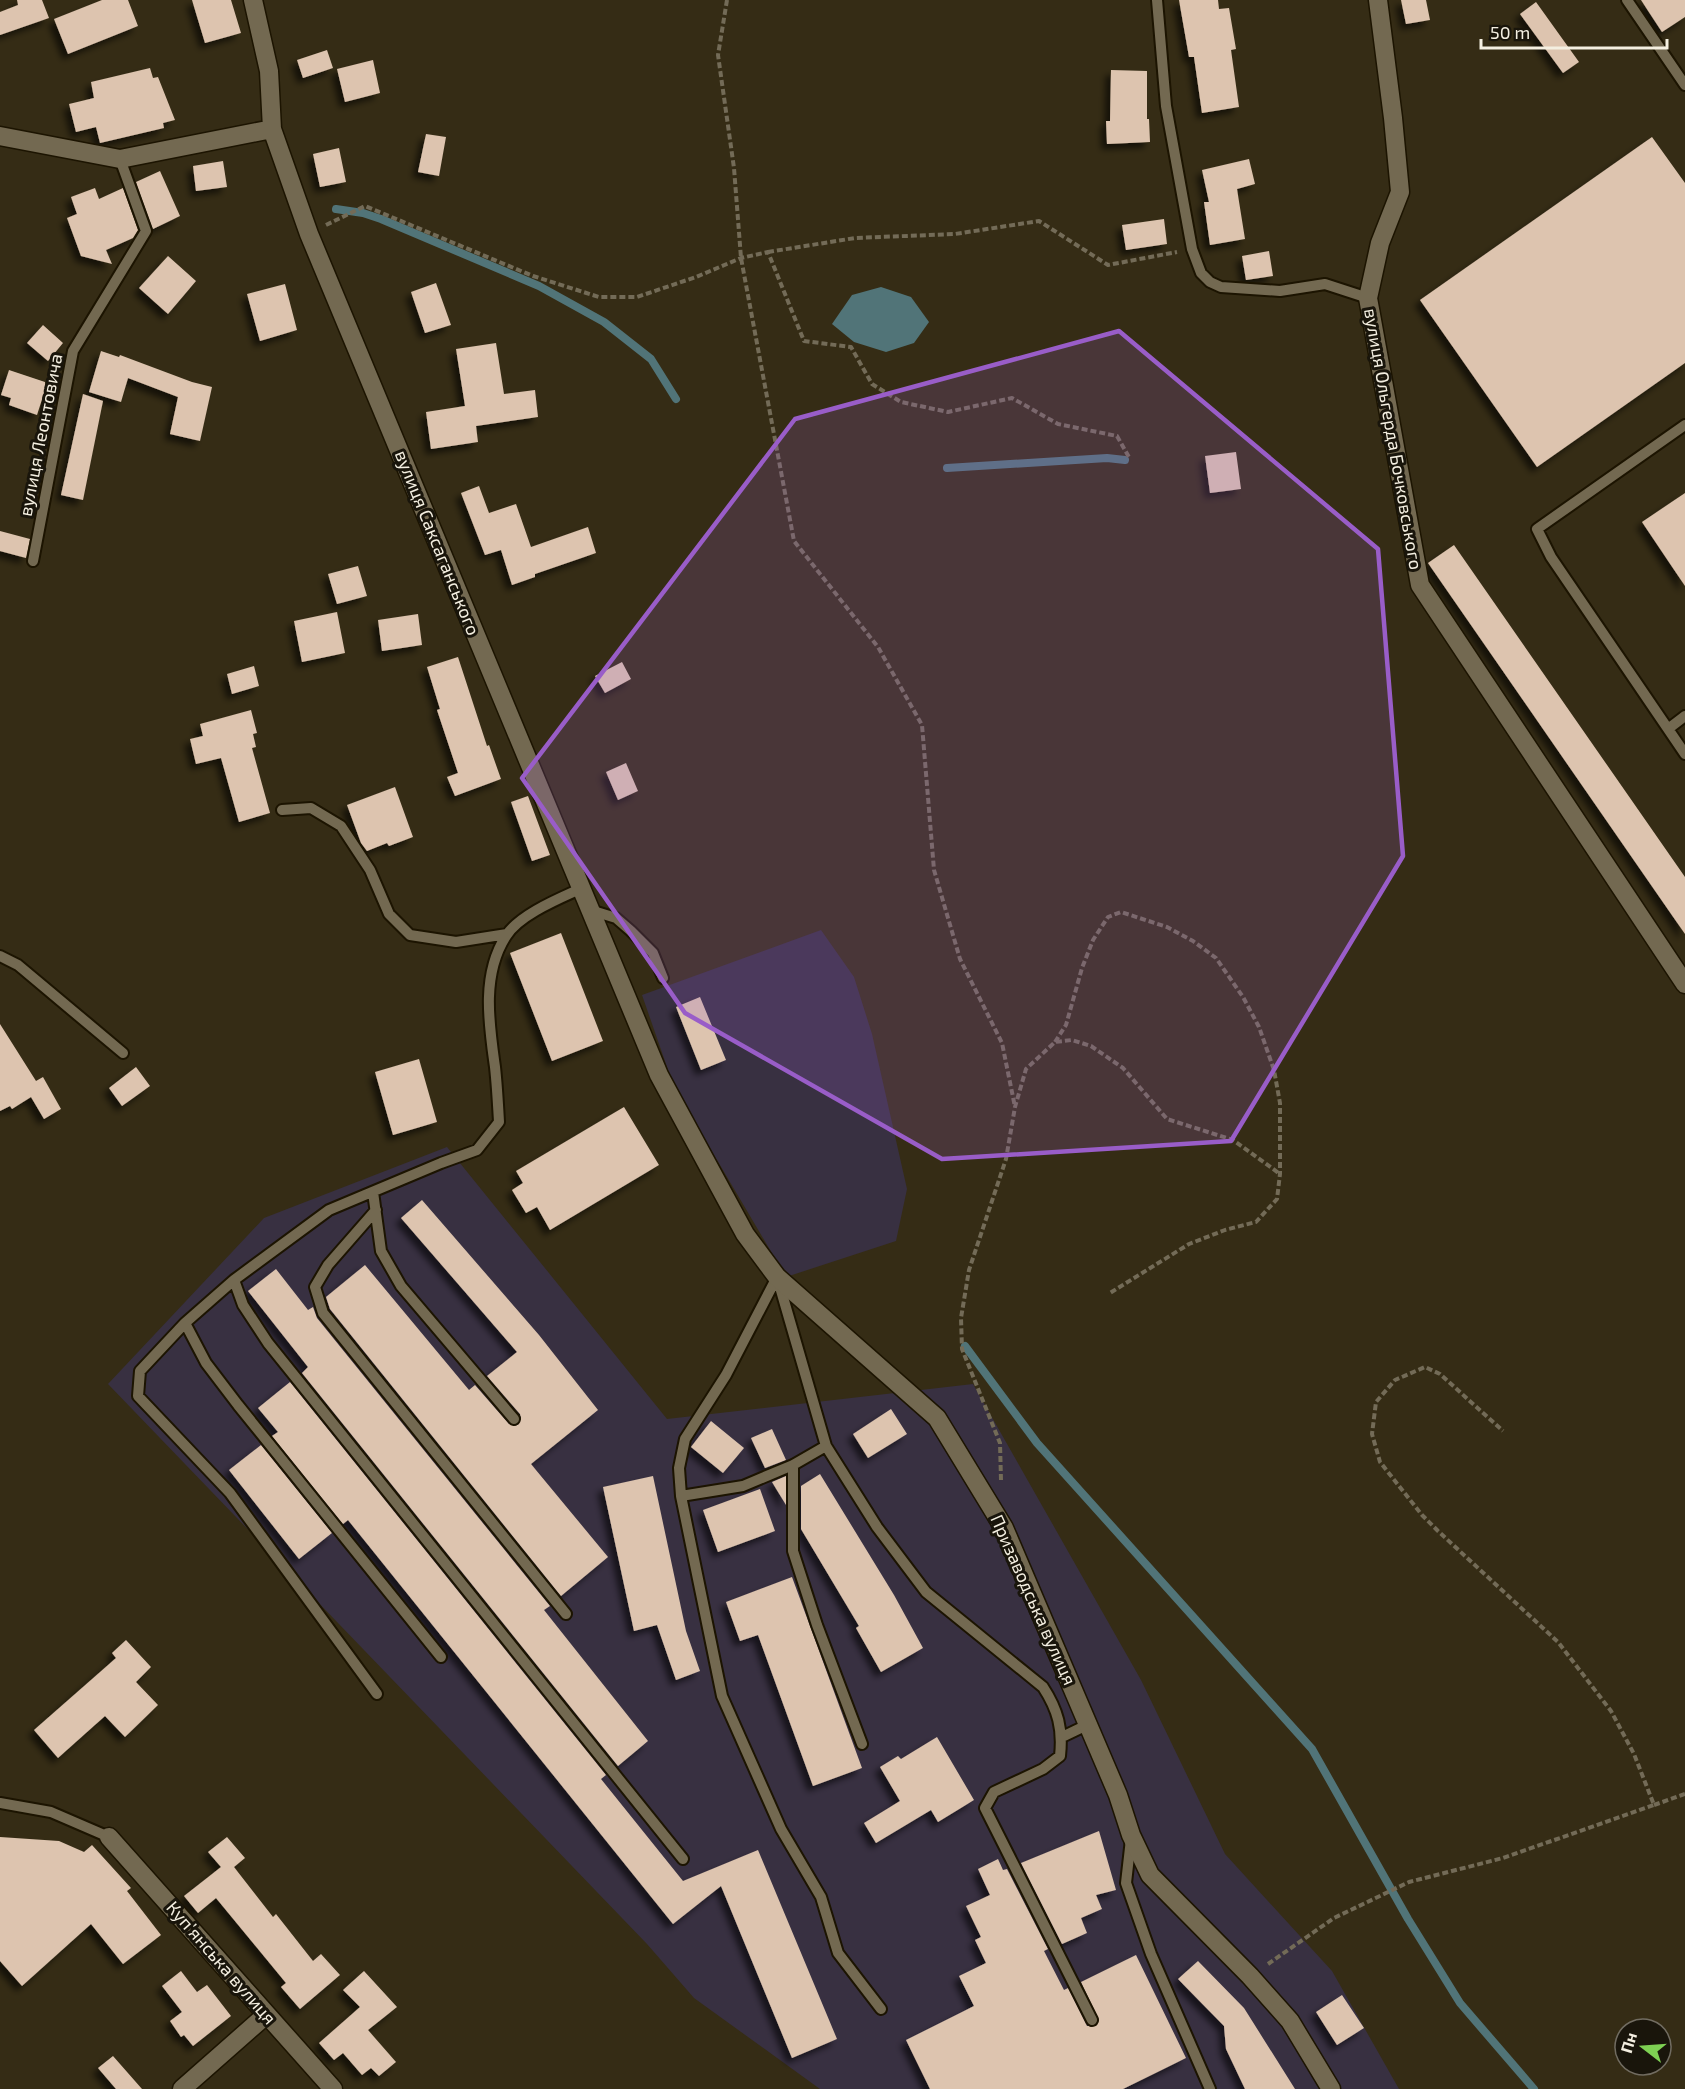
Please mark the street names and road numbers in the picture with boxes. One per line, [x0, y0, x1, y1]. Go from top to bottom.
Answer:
street label: вулиця Ольгерда Бочковського [1360, 306, 1428, 571]
street label: вулиця Леонтовича [13, 352, 67, 518]
street label: вулиця Саксаганського [391, 447, 485, 638]
street label: Призаводська вулиця [986, 1511, 1081, 1688]
street label: Купʼянська вулиця [162, 1896, 281, 2029]

